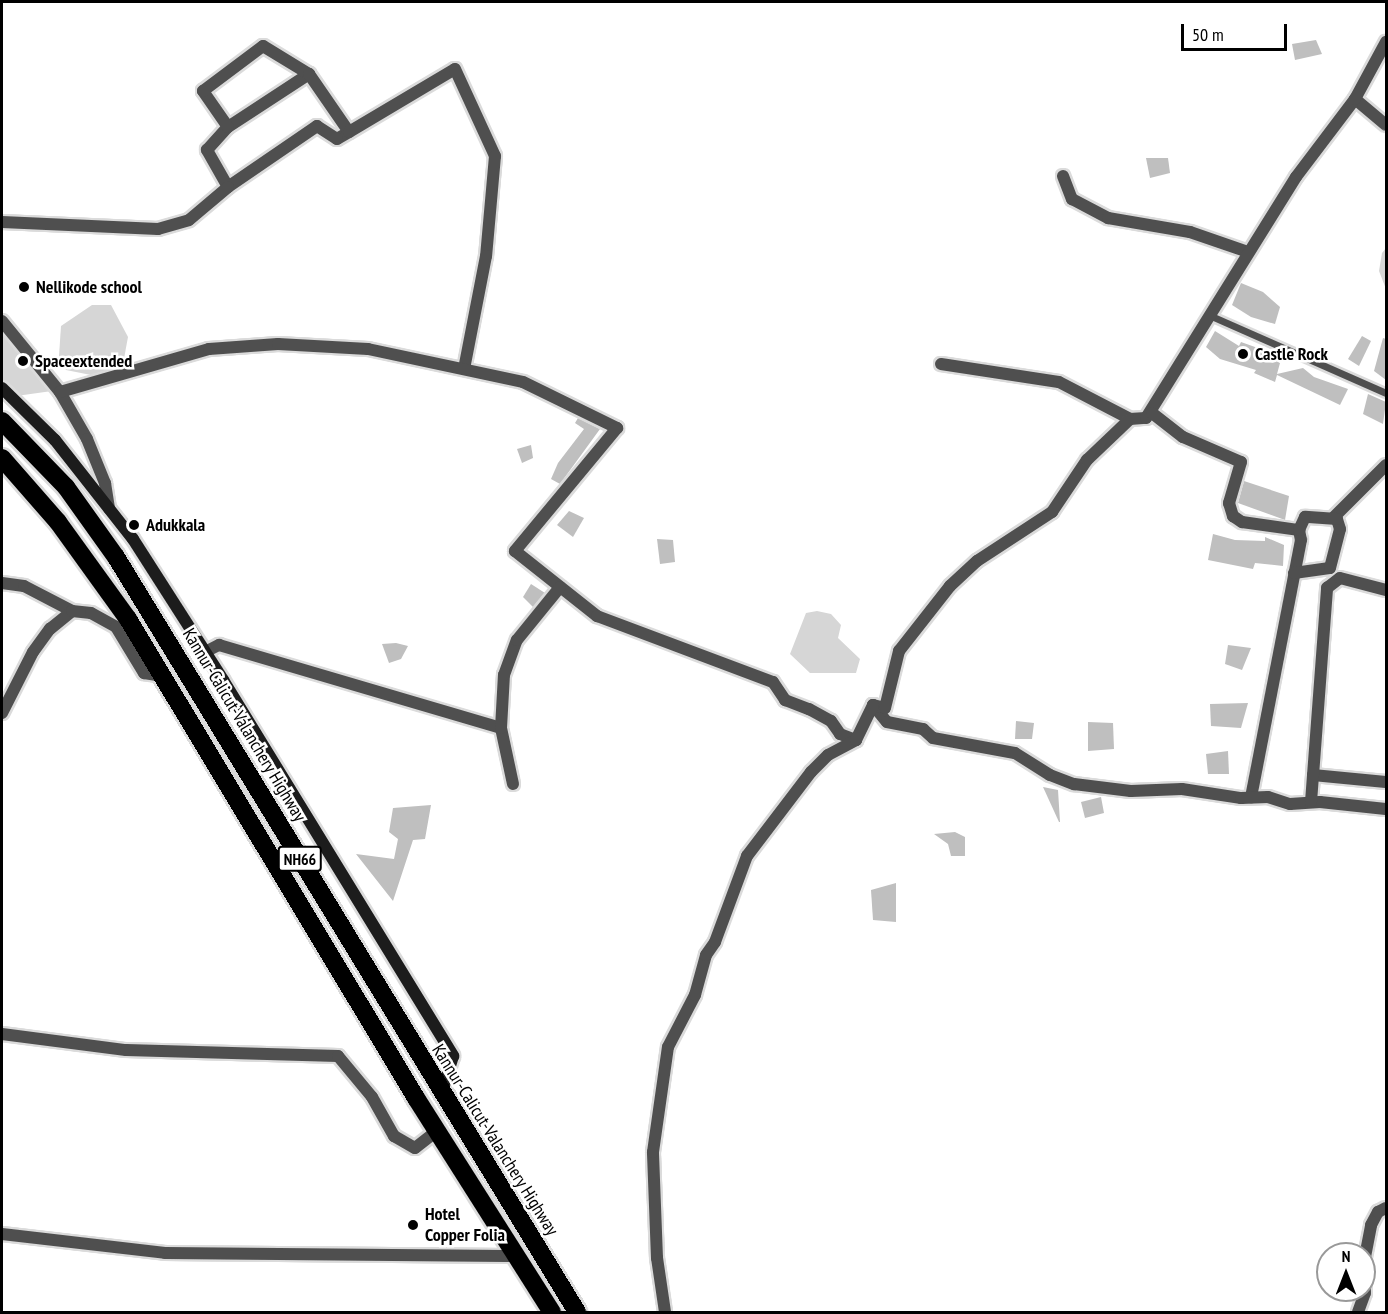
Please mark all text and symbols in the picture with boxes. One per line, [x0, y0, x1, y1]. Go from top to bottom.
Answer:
scale bar [1184, 12, 1290, 50]
text: 50 m [1192, 23, 1224, 46]
place label: Nellikode school [36, 276, 142, 298]
marker: Nellikode school [17, 280, 31, 294]
place label: Castle Rock [1255, 343, 1328, 365]
marker: Castle Rock [1236, 347, 1250, 361]
place label: Spaceextended [35, 350, 132, 372]
marker: Spaceextended [16, 354, 30, 368]
place label: Adukkala [146, 514, 205, 536]
marker: Adukkala [127, 518, 141, 532]
street label: Kannur-Calicut-Valanchery Highway [178, 624, 310, 826]
road number: NH66 [278, 846, 322, 872]
street label: Kannur-Calicut-Valanchery Highway [427, 1040, 563, 1240]
place label: Hotel Copper Folia [425, 1204, 505, 1246]
marker: Hotel Copper Folia [406, 1218, 420, 1232]
north arrow [1316, 1242, 1376, 1302]
text: N [1342, 1246, 1350, 1266]

